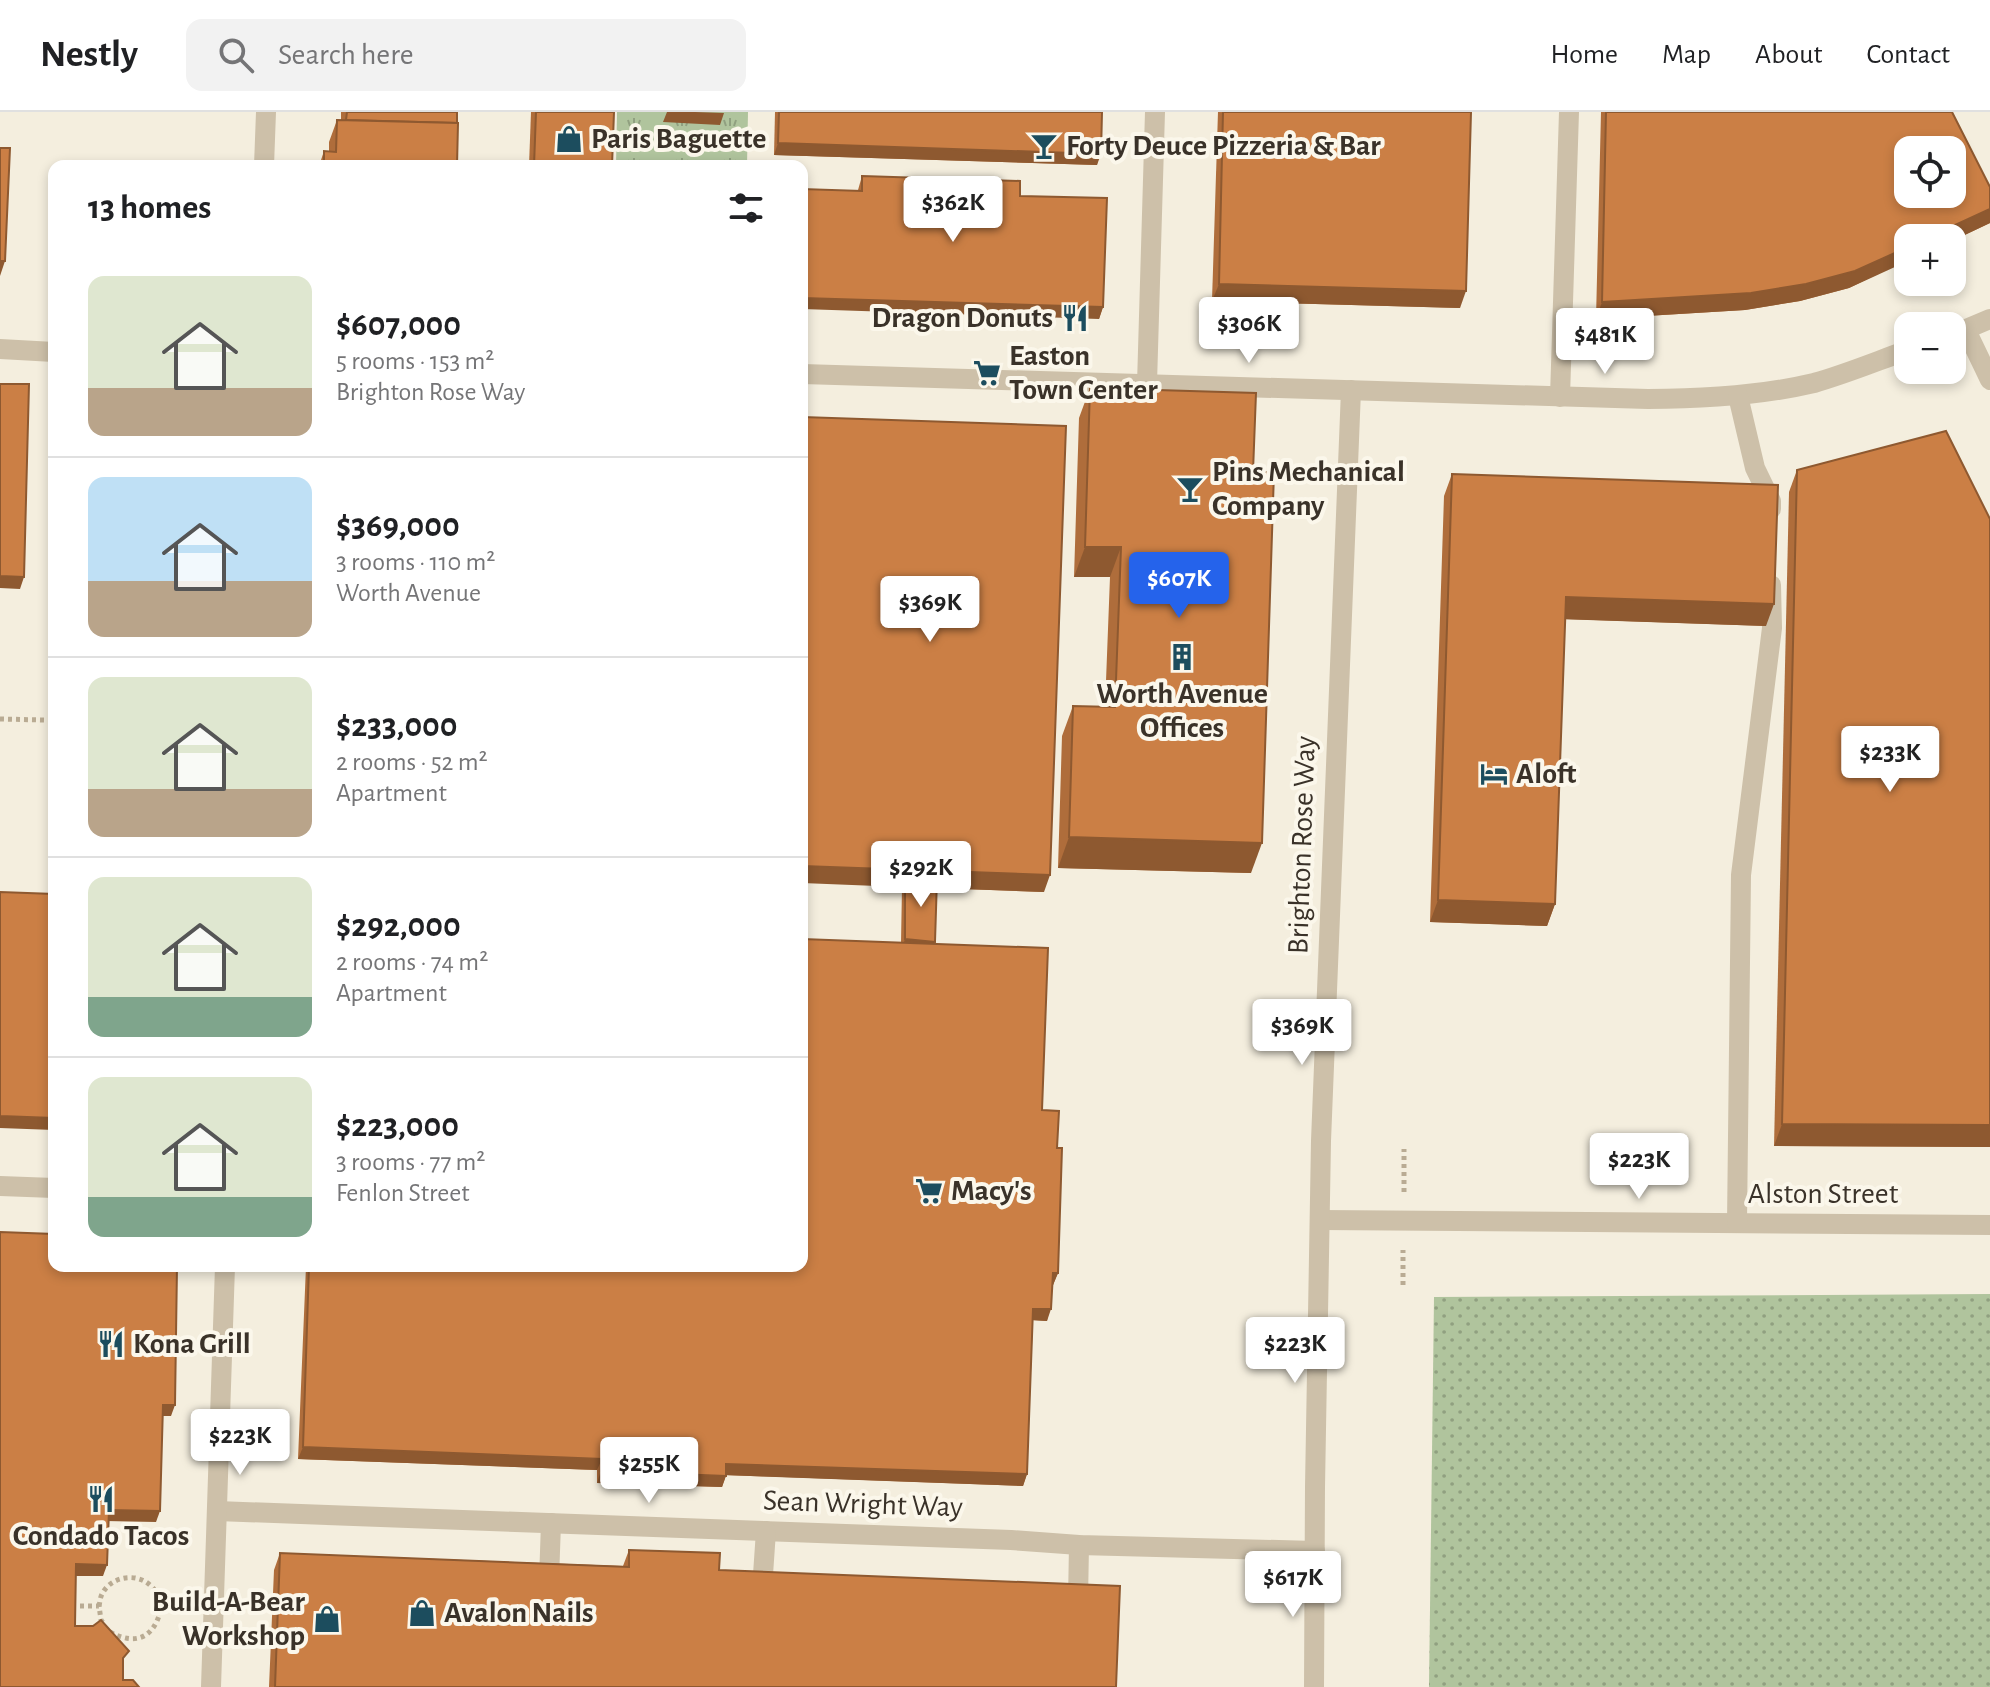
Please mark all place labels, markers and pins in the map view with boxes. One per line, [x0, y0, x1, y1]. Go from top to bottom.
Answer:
shop icon: Paris Baguette [554, 124, 584, 154]
place label: Paris Baguette [591, 124, 766, 154]
bar icon: Forty Deuce Pizzeria & Bar [1029, 131, 1059, 161]
place label: Forty Deuce Pizzeria & Bar [1066, 131, 1381, 161]
pin: $362K [897, 176, 1009, 244]
pin: $306K [1193, 297, 1305, 365]
place label: Dragon Donuts [872, 303, 1053, 333]
restaurant icon: Dragon Donuts [1060, 303, 1090, 333]
pin: $481K [1549, 308, 1661, 376]
place label: Easton Town Center [1009, 341, 1158, 405]
supermarket icon: Easton Town Center [972, 358, 1002, 388]
place label: Pins Mechanical Company [1212, 457, 1405, 521]
bar icon: Pins Mechanical Company [1175, 474, 1205, 504]
pin: $607K [1123, 552, 1235, 620]
pin: $369K [874, 576, 986, 644]
building icon: Worth Avenue Offices [1167, 642, 1197, 672]
place label: Worth Avenue Offices [1096, 679, 1268, 743]
pin: $233K [1834, 726, 1946, 794]
hotel icon: Aloft [1479, 759, 1509, 789]
place label: Aloft [1516, 759, 1576, 789]
pin: $292K [865, 841, 977, 909]
pin: $369K [1246, 999, 1358, 1067]
pin: $223K [1583, 1133, 1695, 1201]
supermarket icon: Macy's [914, 1176, 944, 1206]
place label: Macy's [951, 1176, 1032, 1206]
pin: $223K [1239, 1317, 1351, 1385]
restaurant icon: Kona Grill [96, 1329, 126, 1359]
place label: Kona Grill [133, 1329, 251, 1359]
pin: $223K [184, 1409, 296, 1477]
pin: $255K [593, 1437, 705, 1505]
restaurant icon: Condado Tacos [86, 1484, 116, 1514]
place label: Condado Tacos [13, 1521, 189, 1551]
pin: $617K [1237, 1551, 1349, 1619]
place label: Build-A-Bear Workshop [152, 1587, 306, 1651]
shop icon: Avalon Nails [407, 1598, 437, 1628]
place label: Avalon Nails [444, 1598, 594, 1628]
shop icon: Build-A-Bear Workshop [312, 1604, 342, 1634]

